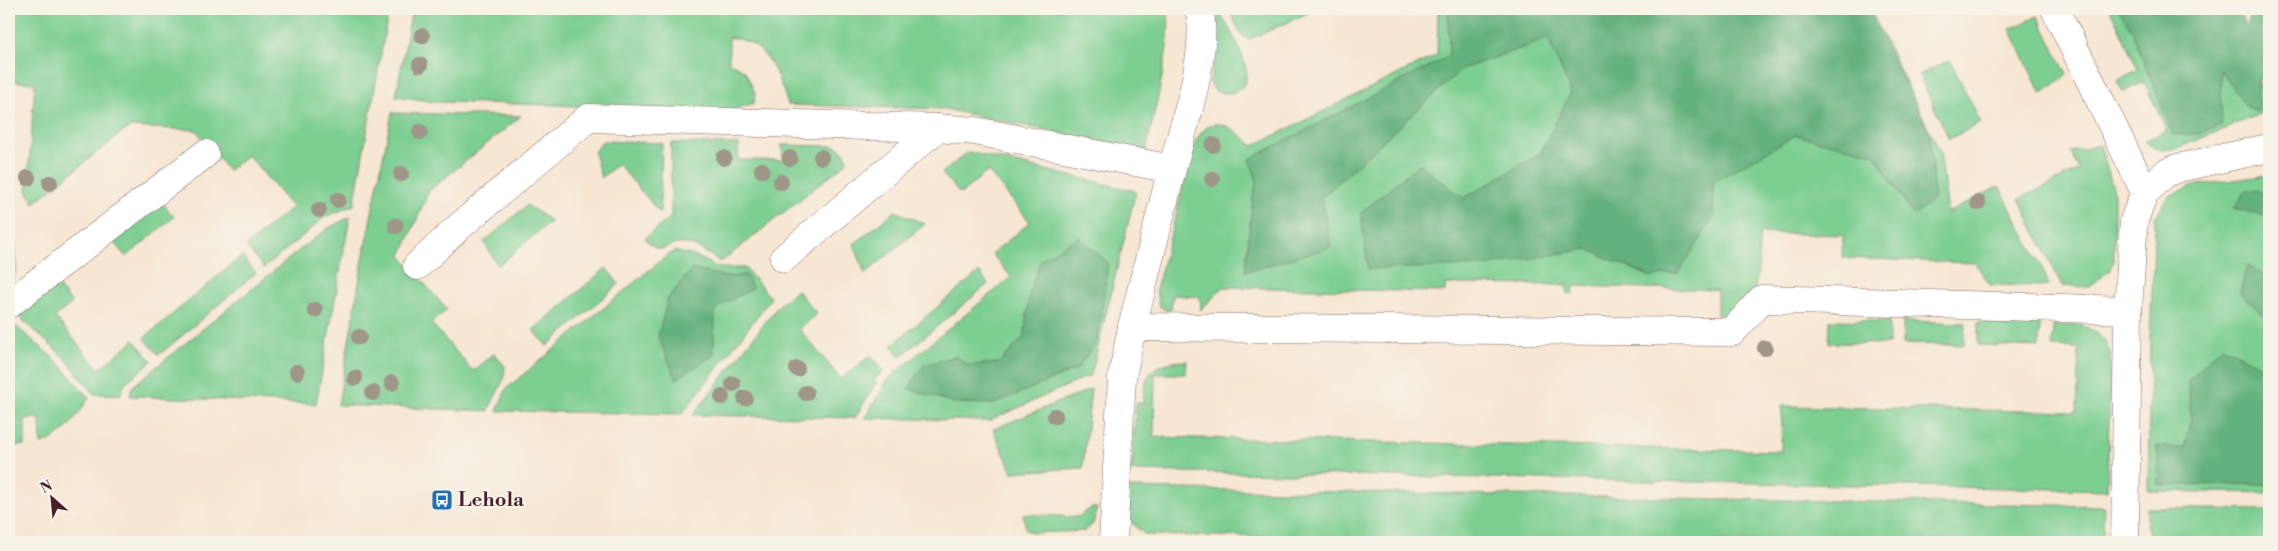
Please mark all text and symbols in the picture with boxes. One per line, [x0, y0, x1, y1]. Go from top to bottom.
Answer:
north arrow [28, 474, 78, 524]
text: N [38, 477, 56, 498]
bus stop icon: Lehola [430, 488, 454, 512]
place label: Lehola [458, 488, 524, 513]

